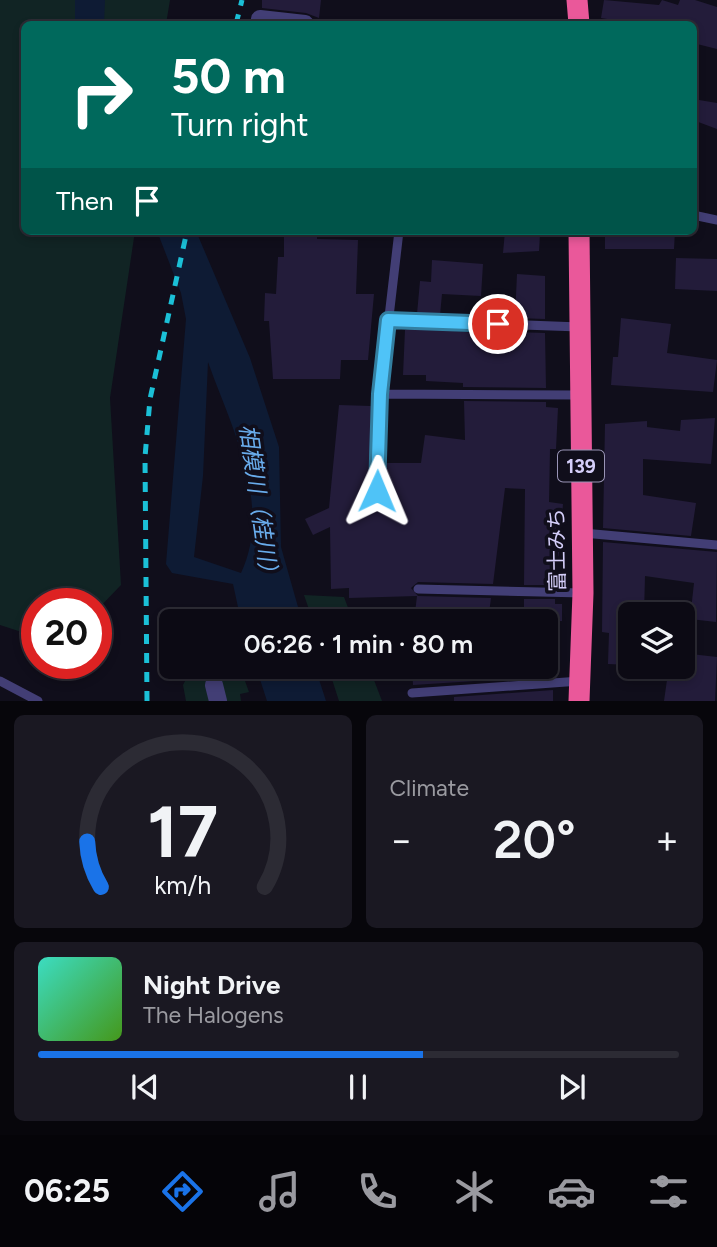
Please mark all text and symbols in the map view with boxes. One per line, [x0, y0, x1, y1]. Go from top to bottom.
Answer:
text: 50 m [171, 46, 286, 105]
icon: right [56, 49, 147, 140]
text: Turn right [171, 106, 309, 144]
icon: arrive [128, 182, 166, 220]
text: Then [56, 185, 114, 217]
pin [468, 294, 528, 354]
icon: arrive [479, 305, 517, 343]
water label: 相模川（桂川） [234, 422, 284, 586]
road number: 139 [558, 450, 604, 481]
position arrow [340, 454, 414, 528]
street label: 富士みち [543, 508, 570, 592]
speed limit sign: 20 [21, 588, 112, 679]
map controls [618, 602, 695, 679]
button: layers [618, 602, 695, 679]
text: 06:26 · 1 min · 80 m [244, 628, 473, 660]
text: Climate [390, 774, 469, 802]
text: 17 [147, 789, 218, 876]
text: 20° [493, 809, 576, 871]
text: − [390, 817, 413, 863]
text: + [655, 817, 679, 863]
text: km/h [154, 870, 211, 900]
text: Night Drive [143, 969, 280, 1001]
text: The Halogens [143, 1001, 284, 1029]
icon: previous [126, 1068, 164, 1106]
icon: pause [339, 1068, 377, 1106]
icon: next [553, 1068, 591, 1106]
icon: directions [158, 1167, 207, 1216]
icon: music [255, 1167, 304, 1216]
icon: phone [353, 1167, 402, 1216]
icon: climate [450, 1167, 499, 1216]
icon: car [547, 1167, 596, 1216]
icon: filters [644, 1167, 693, 1216]
text: 06:25 [24, 1172, 110, 1210]

